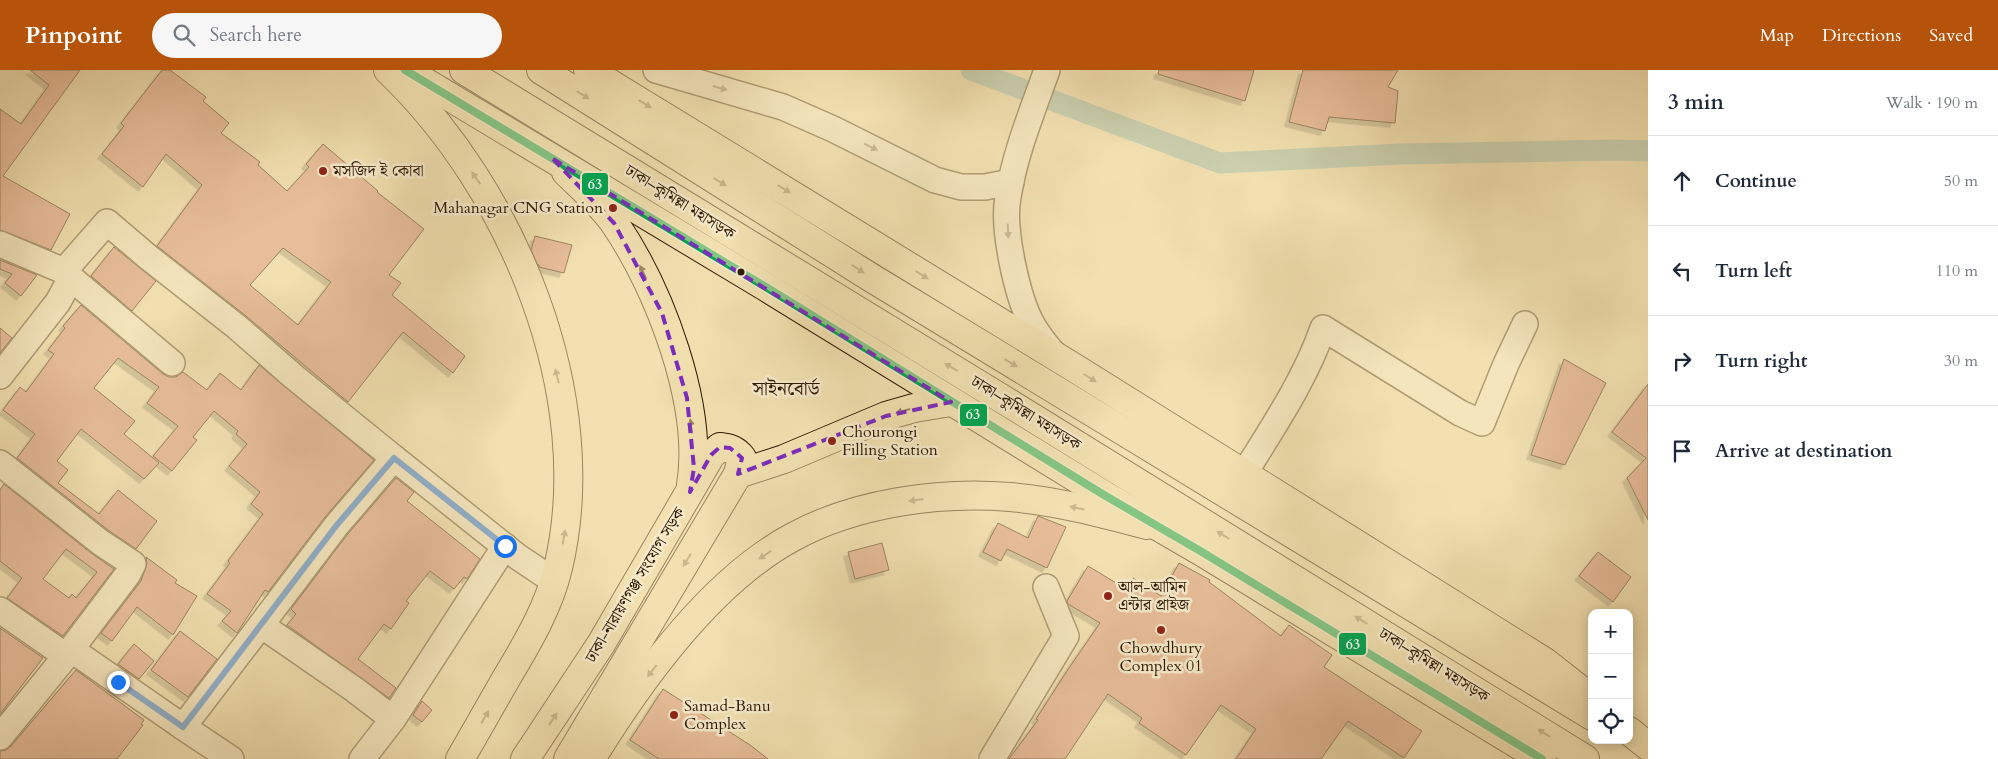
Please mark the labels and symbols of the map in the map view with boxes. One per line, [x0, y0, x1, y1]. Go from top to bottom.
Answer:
one-way arrow [712, 85, 727, 93]
one-way arrow [576, 91, 589, 100]
one-way arrow [638, 100, 651, 109]
one-way arrow [863, 143, 878, 152]
street label: ঢাকা–কুমিল্লা মহাসড়ক [620, 159, 740, 245]
place label: মসজিদ ই কোবা [332, 160, 424, 182]
marker: মসজিদ ই কোবা [317, 165, 329, 177]
one-way arrow [471, 171, 481, 185]
line badge: 63 [581, 172, 609, 196]
text: 63 [588, 175, 602, 194]
one-way arrow [714, 177, 727, 187]
one-way arrow [777, 185, 790, 194]
place label: Mahanagar CNG Station [433, 197, 603, 219]
marker: Mahanagar CNG Station [607, 202, 619, 214]
one-way arrow [1005, 223, 1013, 239]
one-way arrow [851, 264, 864, 273]
one-way arrow [639, 265, 647, 279]
unlabelled marker [736, 267, 746, 277]
one-way arrow [915, 270, 928, 279]
one-way arrow [1005, 358, 1018, 367]
one-way arrow [944, 362, 957, 372]
one-way arrow [553, 369, 561, 384]
street label: ঢাকা–কুমিল্লা মহাসড়ক [966, 370, 1086, 456]
one-way arrow [1084, 373, 1097, 382]
district label: সাইনবোর্ড [751, 376, 821, 402]
line badge: 63 [959, 403, 988, 427]
text: 63 [966, 405, 980, 424]
one-way arrow [896, 408, 911, 416]
one-way arrow [687, 418, 695, 434]
place label: Chourongi Filling Station [842, 421, 938, 461]
marker: Chourongi Filling Station [826, 435, 838, 447]
one-way arrow [907, 497, 923, 505]
street label: ঢাকা-নারায়ণগঞ্জ সংযোগ সড়ক [579, 503, 690, 667]
one-way arrow [1070, 504, 1085, 512]
one-way arrow [560, 529, 568, 545]
one-way arrow [1216, 530, 1229, 540]
route start [494, 535, 517, 558]
one-way arrow [758, 550, 771, 560]
one-way arrow [683, 553, 692, 566]
place label: আল-আমিন এন্টার প্রাইজ [1117, 576, 1191, 616]
marker: আল-আমিন এন্টার প্রাইজ [1102, 590, 1114, 602]
one-way arrow [1355, 616, 1368, 625]
street label: ঢাকা–কুমিল্লা মহাসড়ক [1374, 622, 1494, 708]
marker: Chowdhury Complex 01 [1155, 624, 1167, 636]
line badge: 63 [1338, 632, 1367, 656]
text: 63 [1346, 635, 1360, 654]
place label: Chowdhury Complex 01 [1120, 637, 1203, 677]
one-way arrow [647, 664, 657, 678]
route end [107, 671, 130, 694]
place label: Samad-Banu Complex [684, 695, 771, 735]
marker: Samad-Banu Complex [668, 709, 680, 721]
one-way arrow [480, 710, 489, 723]
one-way arrow [548, 712, 557, 725]
one-way arrow [1538, 728, 1551, 738]

